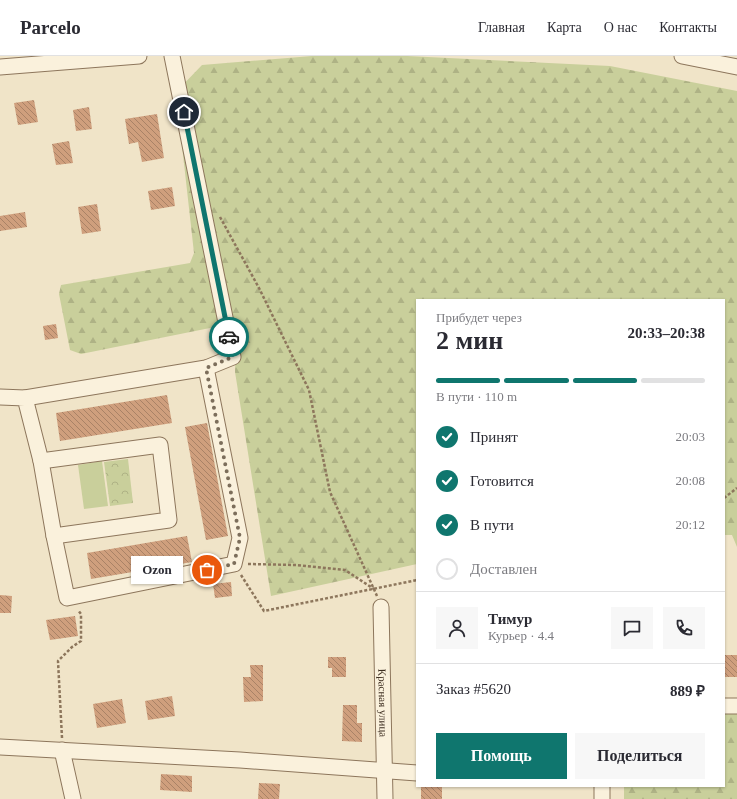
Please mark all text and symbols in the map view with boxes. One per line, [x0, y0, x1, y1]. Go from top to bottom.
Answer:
text: Parcelo [20, 17, 81, 38]
text: Главная [478, 20, 525, 35]
text: Карта [547, 20, 582, 35]
text: О нас [604, 20, 637, 35]
text: Контакты [659, 20, 717, 35]
pin [167, 95, 201, 129]
icon: home [173, 101, 195, 123]
text: Прибудет через [436, 310, 522, 325]
courier [209, 317, 249, 357]
text: 20:33–20:38 [628, 325, 705, 341]
icon: car [218, 326, 240, 348]
text: 2 мин [436, 326, 503, 355]
text: В пути · 110 m [436, 389, 517, 404]
icon: check [436, 426, 458, 448]
text: Принят [470, 429, 518, 445]
text: 20:03 [675, 429, 705, 444]
icon: check [436, 470, 458, 492]
text: Готовится [470, 473, 534, 489]
text: 20:08 [675, 473, 705, 488]
icon: check [436, 514, 458, 536]
text: В пути [470, 517, 514, 533]
text: 20:12 [675, 517, 705, 532]
pin [190, 553, 224, 587]
callout: Ozon [131, 556, 183, 584]
icon: bag [196, 559, 218, 581]
text: Доставлен [470, 561, 537, 577]
text: Ozon [142, 562, 172, 577]
button: person [436, 607, 478, 649]
button: chat [611, 607, 653, 649]
button: phone [663, 607, 705, 649]
text: Тимур [488, 611, 532, 627]
text: Курьер · 4.4 [488, 628, 554, 643]
street label: Красная улица [376, 669, 390, 737]
text: Заказ #5620 [436, 681, 511, 697]
text: 889 ₽ [670, 683, 705, 699]
button: Помощь [436, 733, 567, 779]
button: Поделиться [575, 733, 705, 779]

